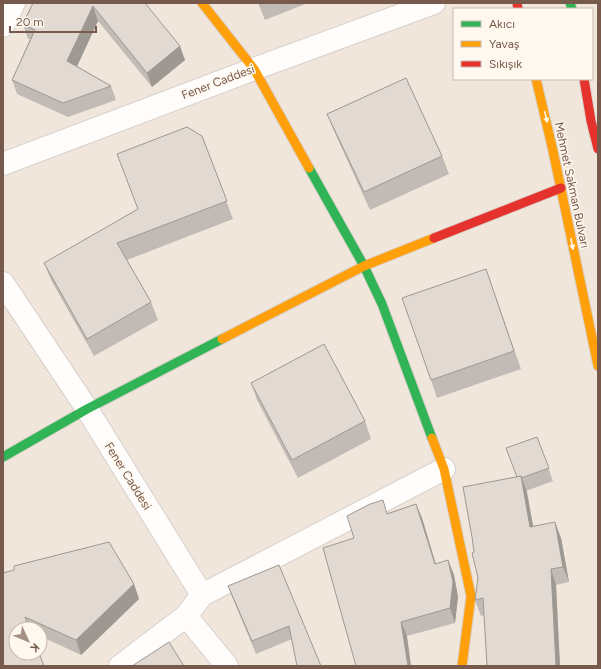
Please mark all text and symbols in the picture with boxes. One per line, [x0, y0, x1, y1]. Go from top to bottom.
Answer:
scale bar [10, 8, 96, 34]
legend [453, 8, 593, 80]
text: 20 m [16, 15, 44, 29]
text: Akıcı [489, 17, 515, 31]
text: Yavaş [489, 37, 520, 51]
text: Sıkışık [489, 57, 522, 71]
street label: Fener Caddesi [180, 62, 256, 102]
one-way arrow [543, 111, 549, 123]
street label: Mehmet Sakman Bulvarı [552, 121, 592, 249]
one-way arrow [570, 238, 576, 250]
street label: Fener Caddesi [102, 440, 154, 512]
north arrow [8, 621, 48, 661]
text: K [27, 640, 42, 655]

